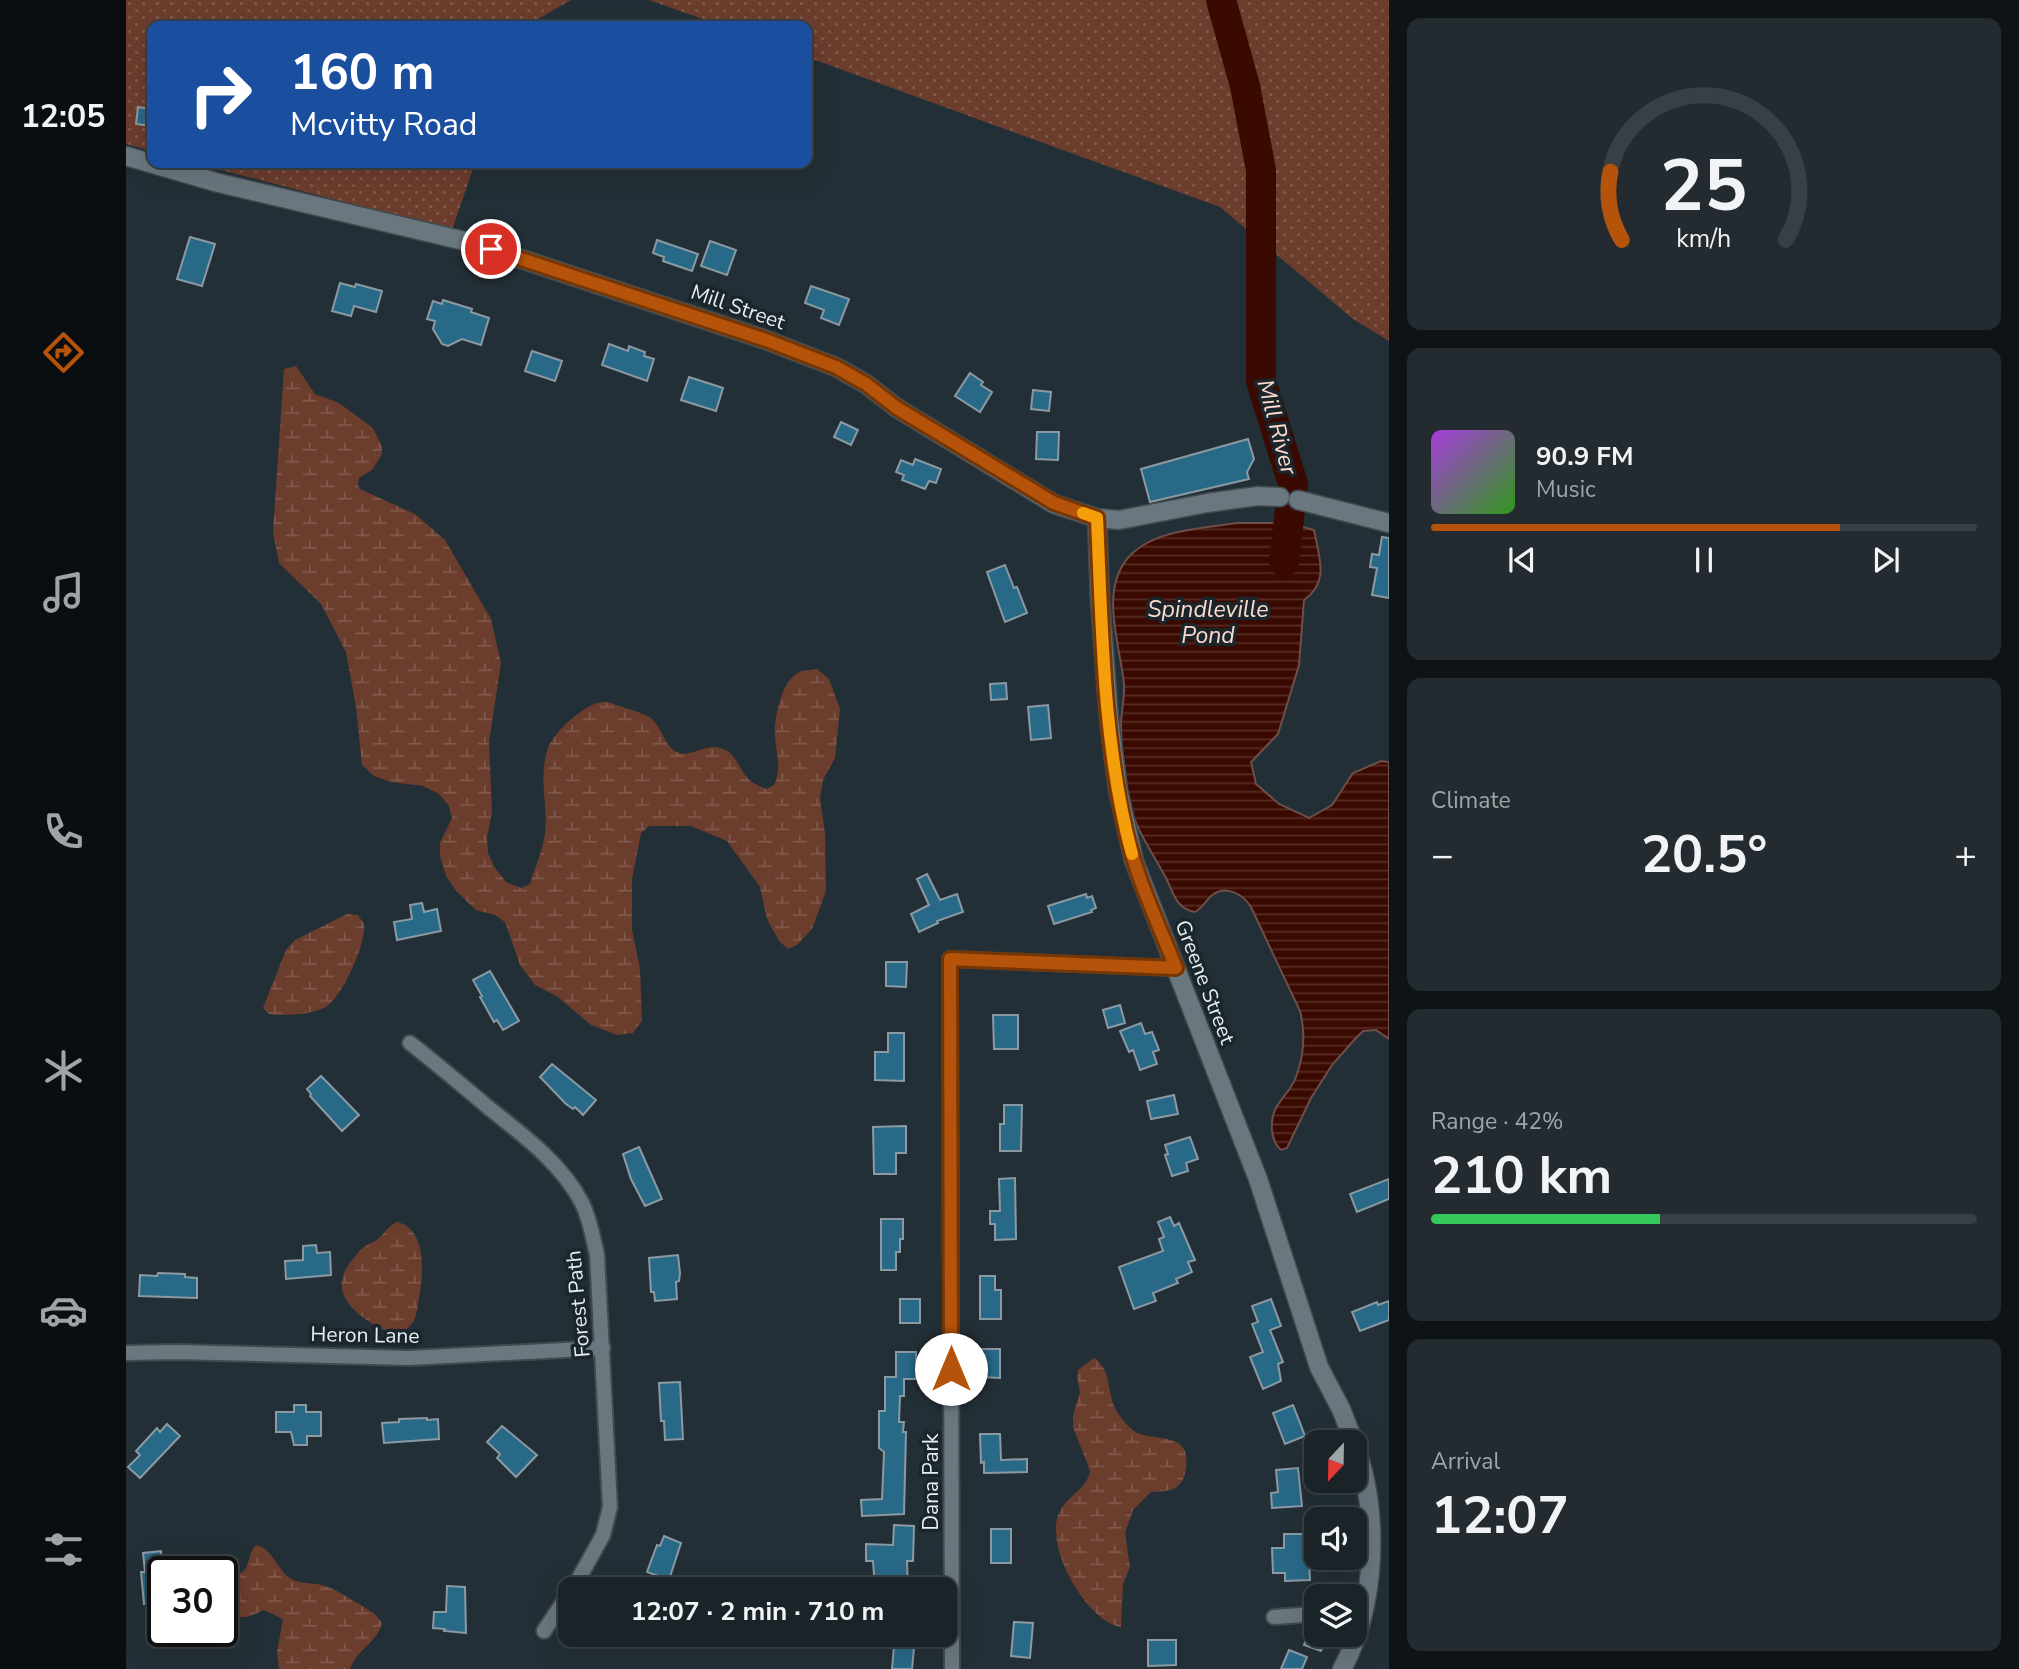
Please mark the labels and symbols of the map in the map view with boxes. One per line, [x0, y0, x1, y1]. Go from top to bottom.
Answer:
pin [461, 219, 521, 279]
street label: Mill Street [687, 278, 789, 336]
water label: Mill River [1249, 376, 1305, 479]
water label: Spindleville Pond [1147, 594, 1269, 651]
street label: Greene Street [1168, 916, 1242, 1049]
street label: Forest Path [559, 1249, 597, 1359]
street label: Heron Lane [310, 1320, 420, 1350]
position arrow [914, 1332, 988, 1406]
north arrow [1304, 1430, 1367, 1493]
street label: Dana Park [917, 1433, 945, 1531]
speed limit sign: 30 [147, 1556, 238, 1647]

